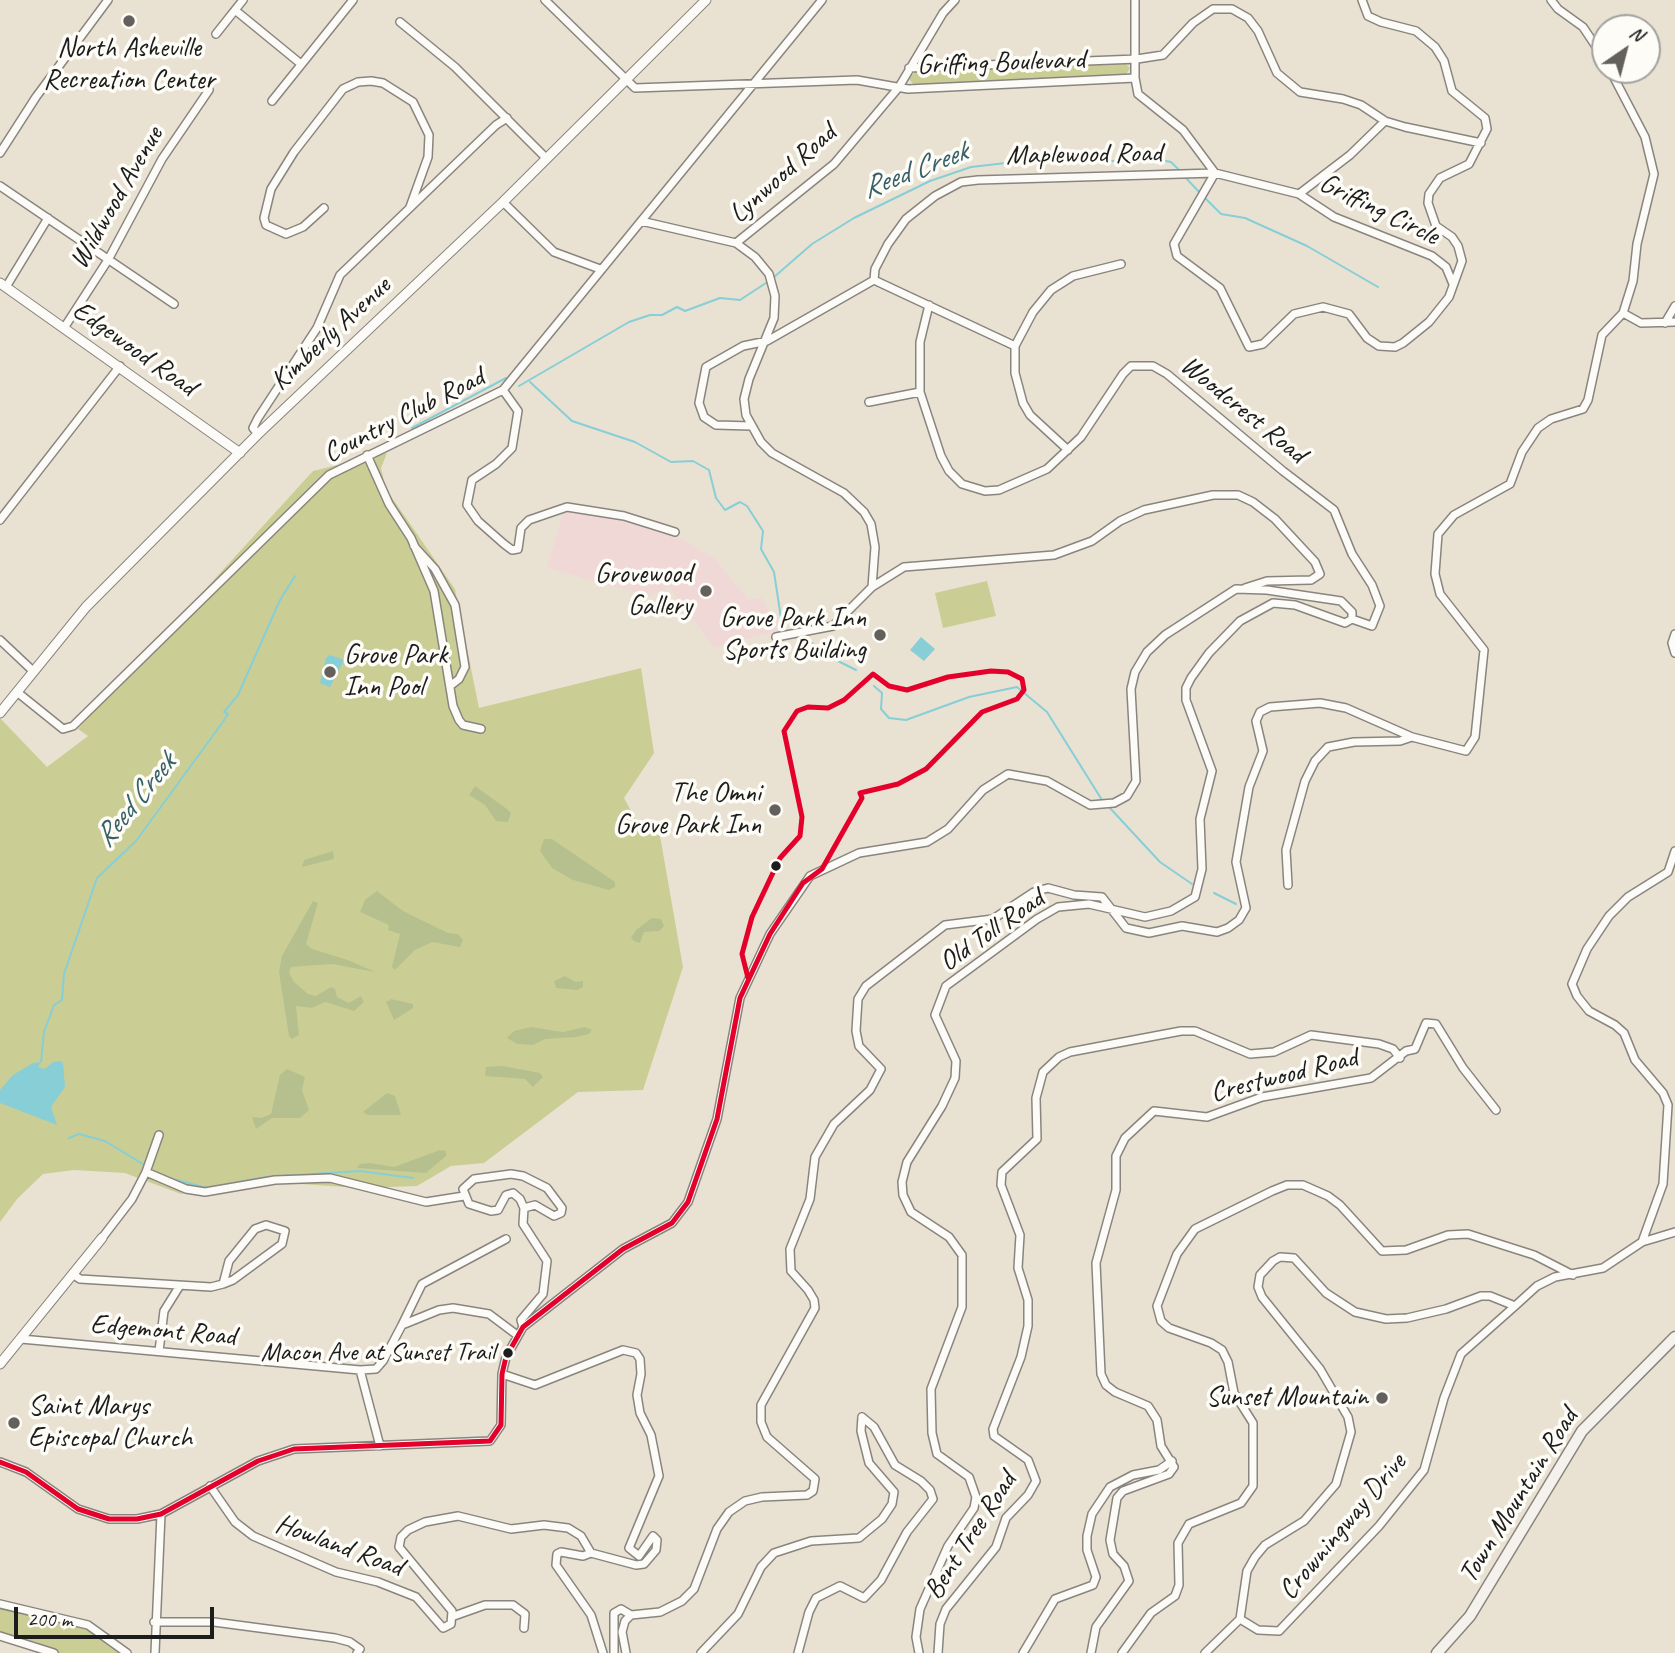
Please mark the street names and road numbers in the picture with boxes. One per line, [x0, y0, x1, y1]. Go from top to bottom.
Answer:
street label: Griffing Boulevard [916, 43, 1086, 83]
street label: Lynwood Road [723, 117, 843, 231]
street label: Wildwood Avenue [63, 121, 171, 275]
street label: Maplewood Road [1006, 137, 1162, 173]
street label: Griffing Circle [1314, 167, 1444, 253]
street label: Kimberly Avenue [264, 270, 398, 398]
street label: Edgewood Road [65, 294, 203, 404]
street label: Woodcrest Road [1173, 349, 1313, 471]
street label: Country Club Road [318, 361, 490, 471]
street label: Old Toll Road [933, 883, 1051, 979]
street label: Crestwood Road [1207, 1042, 1361, 1110]
street label: Edgemont Road [89, 1308, 237, 1354]
street label: Town Mountain Road [1452, 1403, 1586, 1589]
street label: Crowningway Drive [1272, 1447, 1414, 1607]
street label: Bent Tree Road [917, 1466, 1025, 1606]
street label: Howland Road [271, 1507, 407, 1585]

